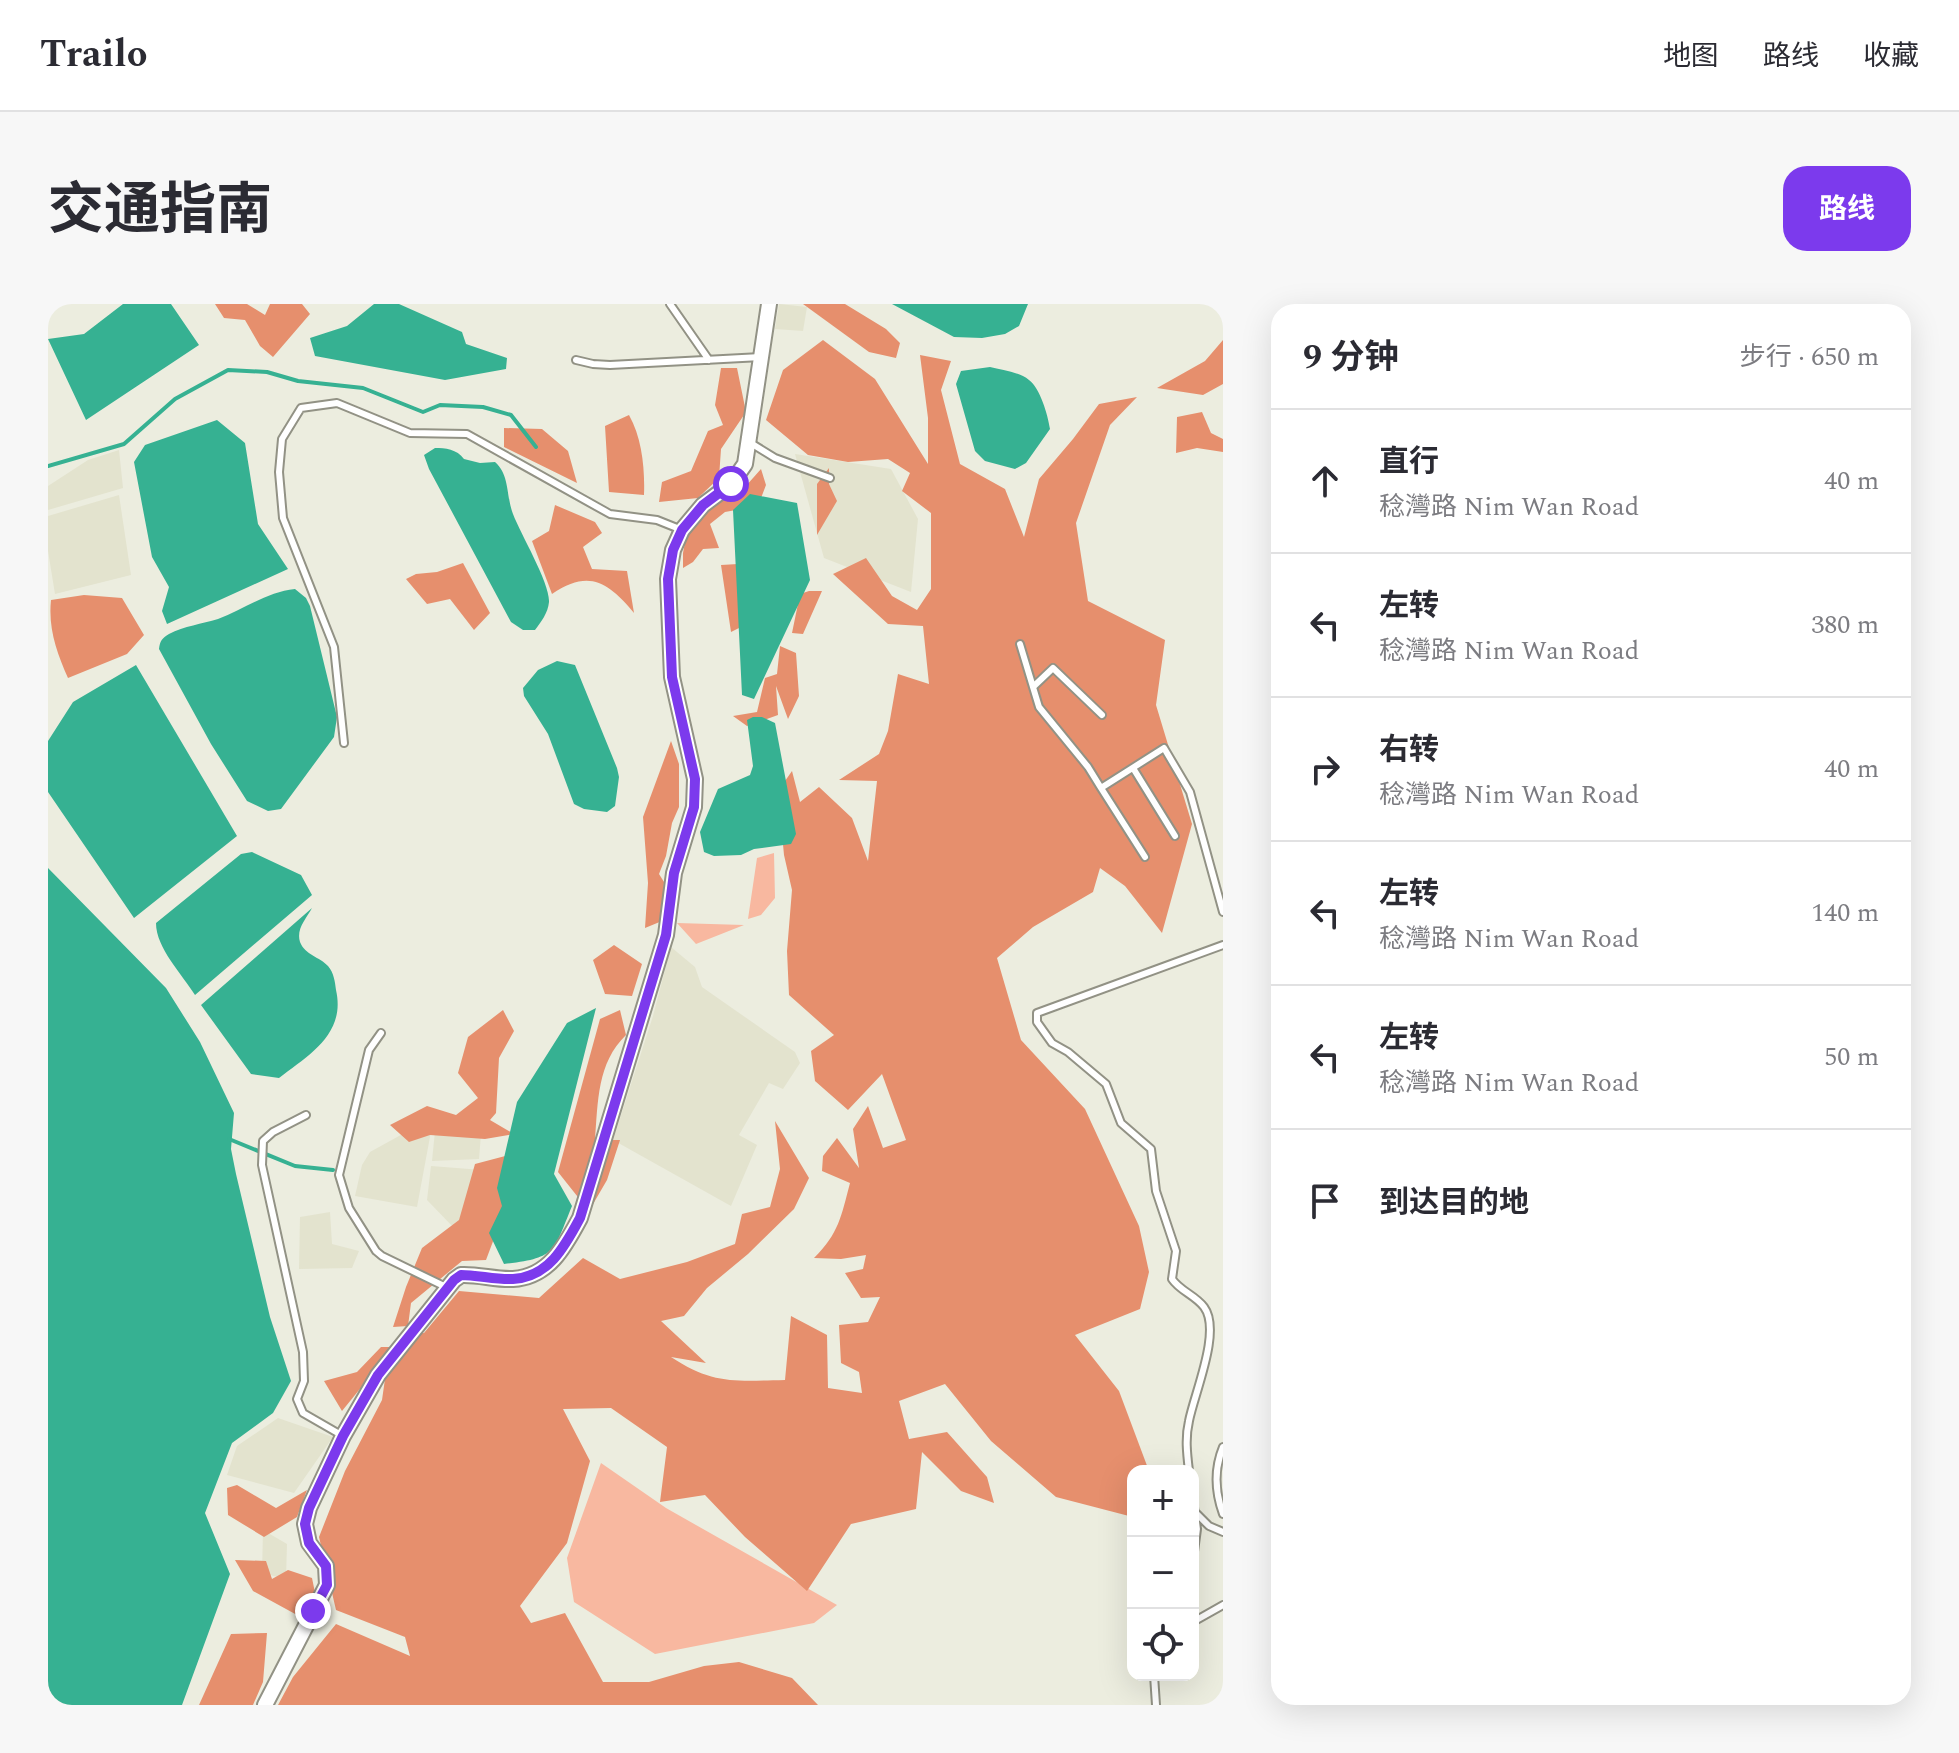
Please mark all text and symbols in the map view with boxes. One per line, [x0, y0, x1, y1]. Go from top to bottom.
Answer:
text: Trailo [40, 26, 147, 84]
text: 地图 [1663, 35, 1719, 78]
text: 路线 [1763, 35, 1819, 78]
text: 收藏 [1863, 35, 1919, 78]
button: 路线 [1783, 166, 1911, 251]
text: 交通指南 [48, 169, 272, 254]
text: 9 分钟 [1303, 332, 1399, 384]
text: 步行 · 650 m [1740, 337, 1879, 377]
text: 直行 [1379, 439, 1439, 485]
icon: ahead [1303, 459, 1347, 503]
text: 40 m [1824, 461, 1879, 501]
route start [713, 466, 749, 502]
text: 稔灣路 Nim Wan Road [1379, 487, 1639, 527]
text: 左转 [1379, 583, 1439, 629]
icon: left [1303, 603, 1347, 647]
text: 380 m [1811, 605, 1879, 645]
text: 稔灣路 Nim Wan Road [1379, 631, 1639, 671]
text: 右转 [1379, 727, 1439, 773]
icon: right [1303, 747, 1347, 791]
text: 40 m [1824, 749, 1879, 789]
text: 稔灣路 Nim Wan Road [1379, 775, 1639, 815]
text: 左转 [1379, 871, 1439, 917]
icon: left [1303, 891, 1347, 935]
text: 140 m [1811, 893, 1879, 933]
text: 稔灣路 Nim Wan Road [1379, 919, 1639, 959]
text: 左转 [1379, 1015, 1439, 1061]
icon: left [1303, 1035, 1347, 1079]
text: 50 m [1824, 1037, 1879, 1077]
text: 稔灣路 Nim Wan Road [1379, 1063, 1639, 1103]
icon: arrive [1303, 1179, 1347, 1223]
text: 到达目的地 [1379, 1180, 1529, 1226]
map controls [1127, 1465, 1199, 1681]
button: + [1127, 1465, 1199, 1537]
button: − [1127, 1537, 1199, 1609]
route end [295, 1593, 331, 1629]
button: locate [1127, 1609, 1199, 1681]

